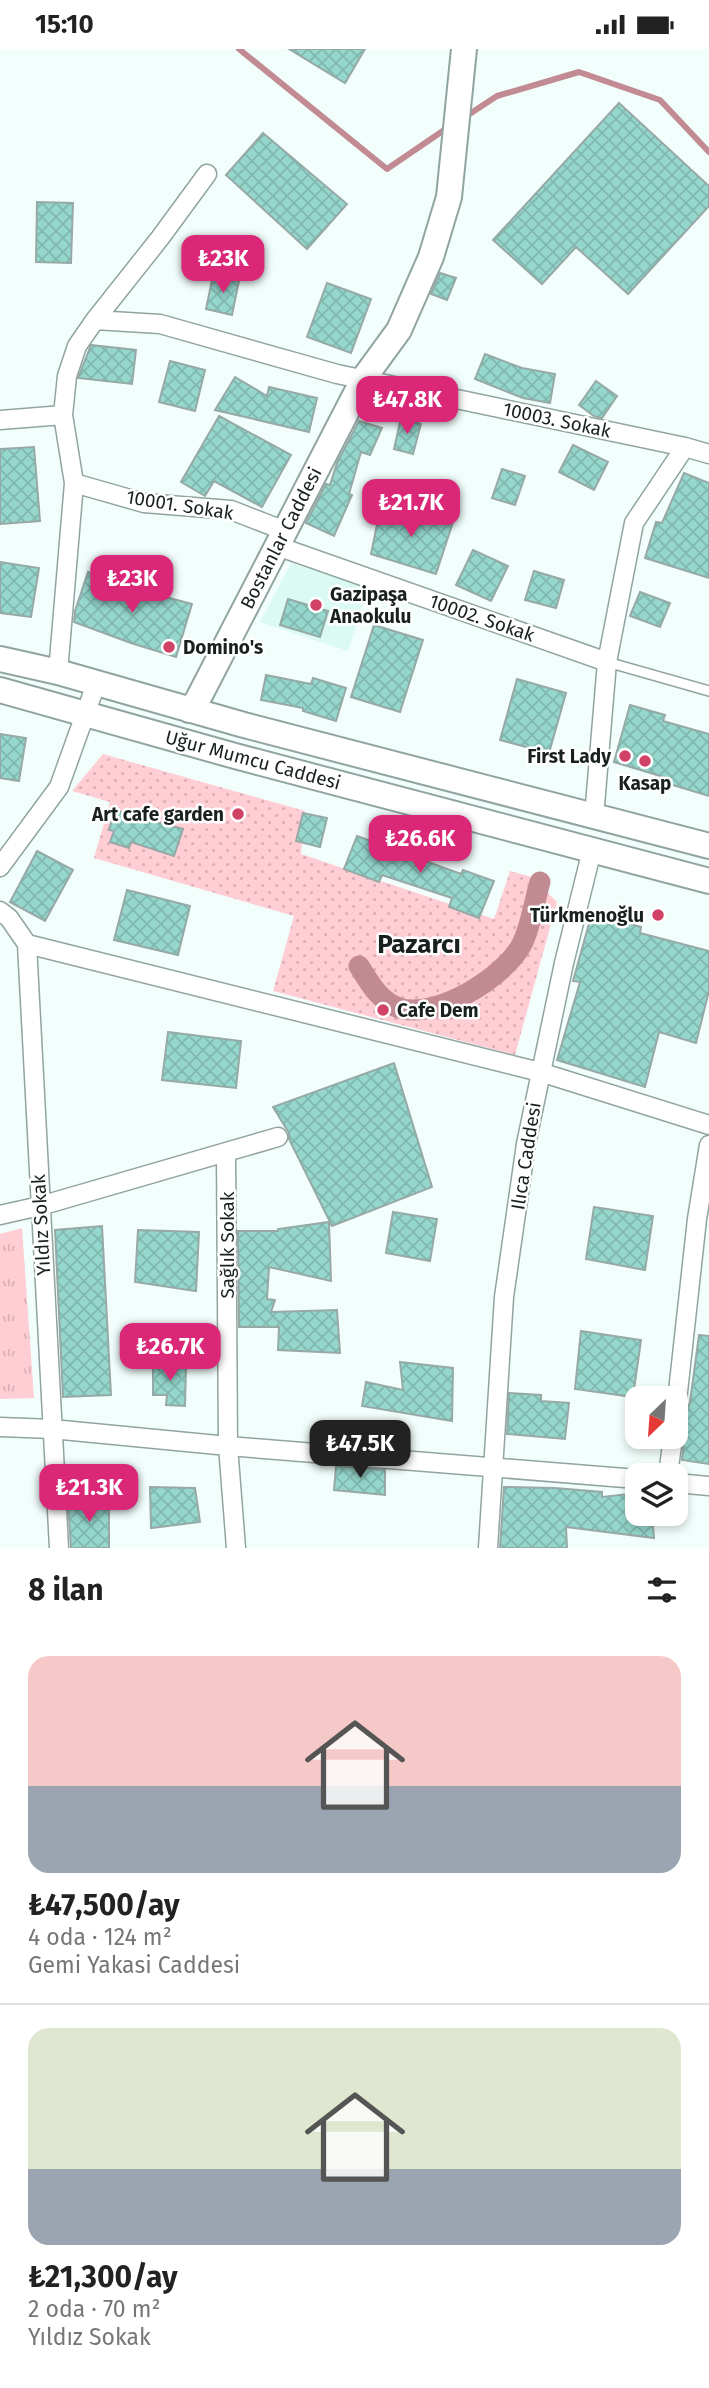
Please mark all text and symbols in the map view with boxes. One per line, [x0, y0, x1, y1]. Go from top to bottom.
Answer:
text: 15:10 [35, 9, 94, 40]
pin: ₺23K [182, 236, 264, 295]
text: ₺23K [197, 244, 249, 272]
pin: ₺47.8K [350, 377, 464, 436]
text: ₺47.8K [372, 385, 442, 413]
street label: 10003. Sokak [501, 397, 613, 443]
street label: Bostanlar Caddesi [235, 463, 327, 613]
pin: ₺21.7K [354, 479, 468, 539]
street label: 10001. Sokak [125, 485, 236, 525]
text: ₺21.7K [378, 488, 444, 516]
pin: ₺23K [91, 555, 173, 615]
text: ₺23K [106, 564, 158, 592]
place label: Gazipaşa Anaokulu [329, 583, 411, 628]
street label: 10002. Sokak [426, 589, 538, 647]
marker: Gazipaşa Anaokulu [308, 597, 324, 613]
place label: Domino's [183, 636, 263, 659]
marker: Domino's [161, 639, 177, 655]
street label: Uğur Mumcu Caddesi [163, 725, 343, 795]
place label: First Lady [527, 745, 611, 768]
marker: First Lady [617, 748, 633, 764]
marker: Kasap [637, 753, 653, 769]
place label: Kasap [619, 772, 671, 795]
place label: Art cafe garden [91, 803, 224, 826]
marker: Art cafe garden [230, 806, 246, 822]
pin: ₺26.6K [363, 815, 477, 875]
text: ₺26.6K [385, 824, 455, 852]
place label: Türkmenoğlu [530, 904, 644, 927]
marker: Türkmenoğlu [650, 907, 666, 923]
district label: Pazarcı [377, 929, 461, 960]
place label: Cafe Dem [397, 999, 479, 1022]
marker: Cafe Dem [375, 1002, 391, 1018]
street label: Ilıca Caddesi [506, 1100, 546, 1212]
street label: Yıldız Sokak [27, 1174, 55, 1276]
street label: Sağlık Sokak [216, 1191, 239, 1299]
pin: ₺26.7K [113, 1323, 227, 1383]
text: ₺26.7K [136, 1332, 204, 1360]
north arrow [625, 1386, 688, 1449]
map controls [625, 1386, 688, 1526]
pin: ₺47.5K [303, 1421, 417, 1480]
text: ₺47.5K [326, 1429, 394, 1457]
button: layers [625, 1463, 688, 1526]
pin: ₺21.3K [32, 1465, 146, 1524]
text: ₺21.3K [55, 1473, 123, 1501]
icon: filters [643, 1571, 681, 1609]
text: 8 ilan [28, 1572, 104, 1608]
icon: home [292, 1702, 418, 1828]
text: ₺47,500/ay [28, 1887, 180, 1923]
text: 4 oda · 124 m² [28, 1923, 172, 1951]
text: Gemi Yakasi Caddesi [28, 1951, 240, 1979]
icon: home [292, 2074, 418, 2200]
text: ₺21,300/ay [28, 2259, 178, 2295]
text: 2 oda · 70 m² [28, 2295, 161, 2323]
text: Yıldız Sokak [28, 2323, 151, 2351]

